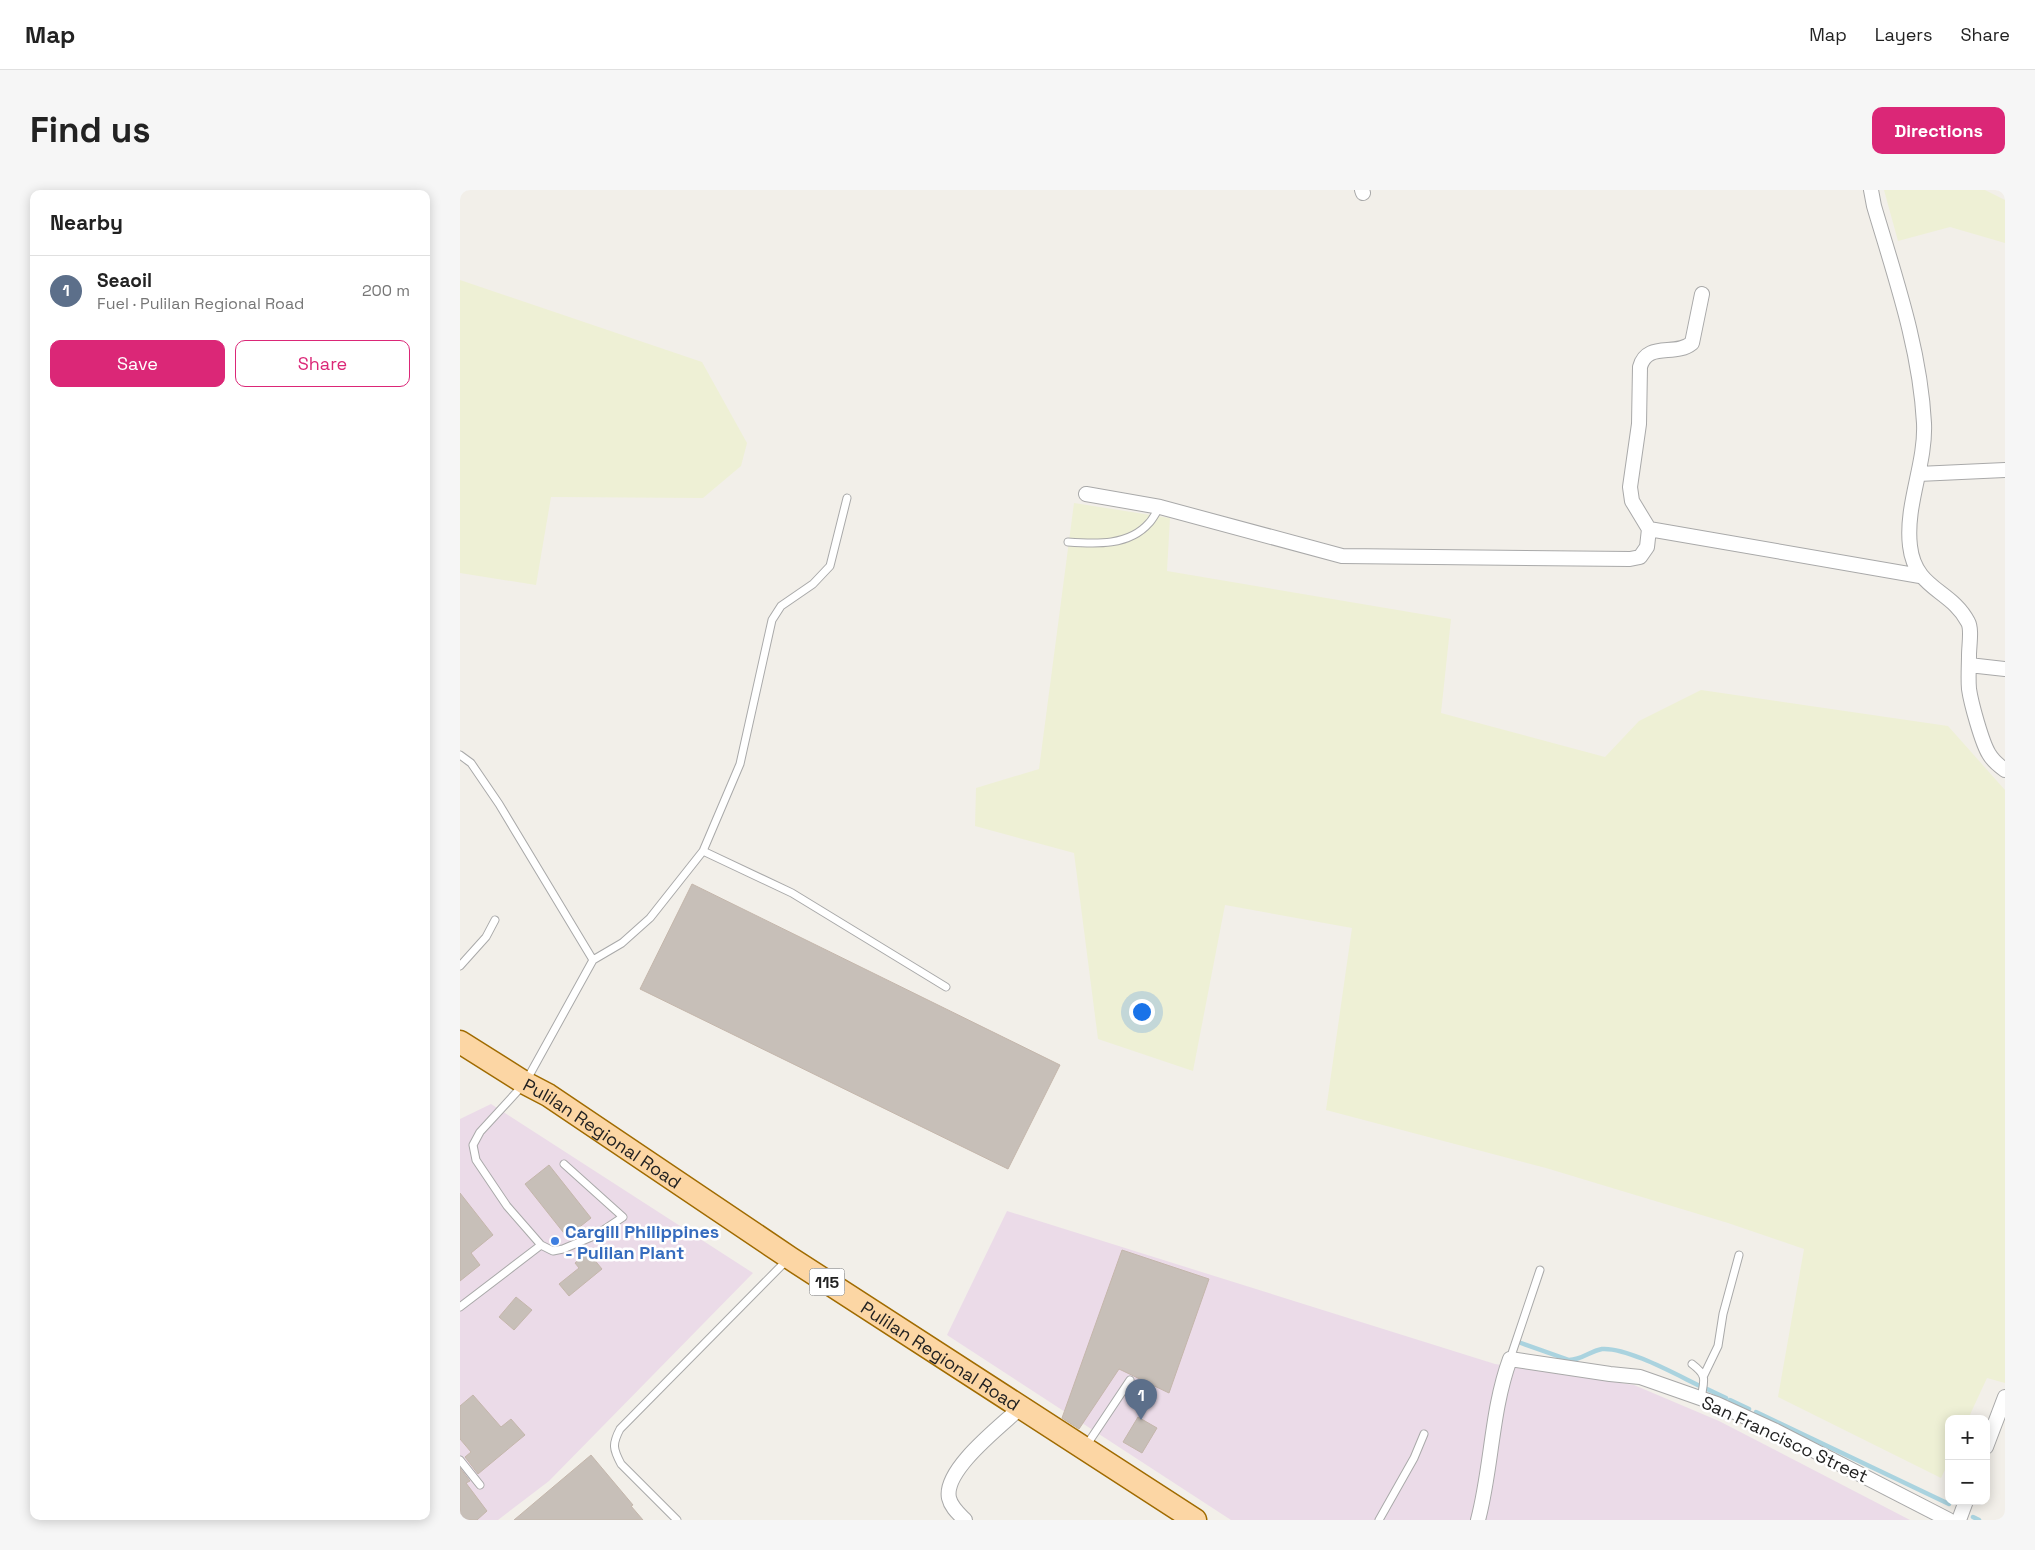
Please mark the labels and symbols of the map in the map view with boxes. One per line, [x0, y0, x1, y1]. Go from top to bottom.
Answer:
your location [1129, 999, 1155, 1025]
street label: Pulilan Regional Road [519, 1073, 686, 1193]
place label: Cargill Philippines - Pulilan Plant [565, 1220, 719, 1264]
marker: Cargill Philippines - Pulilan Plant [549, 1235, 561, 1247]
road number: 115 [810, 1268, 844, 1296]
street label: Pulilan Regional Road [857, 1296, 1025, 1415]
pin: 1 [1125, 1379, 1157, 1420]
street label: San Francisco Street [1698, 1390, 1872, 1488]

